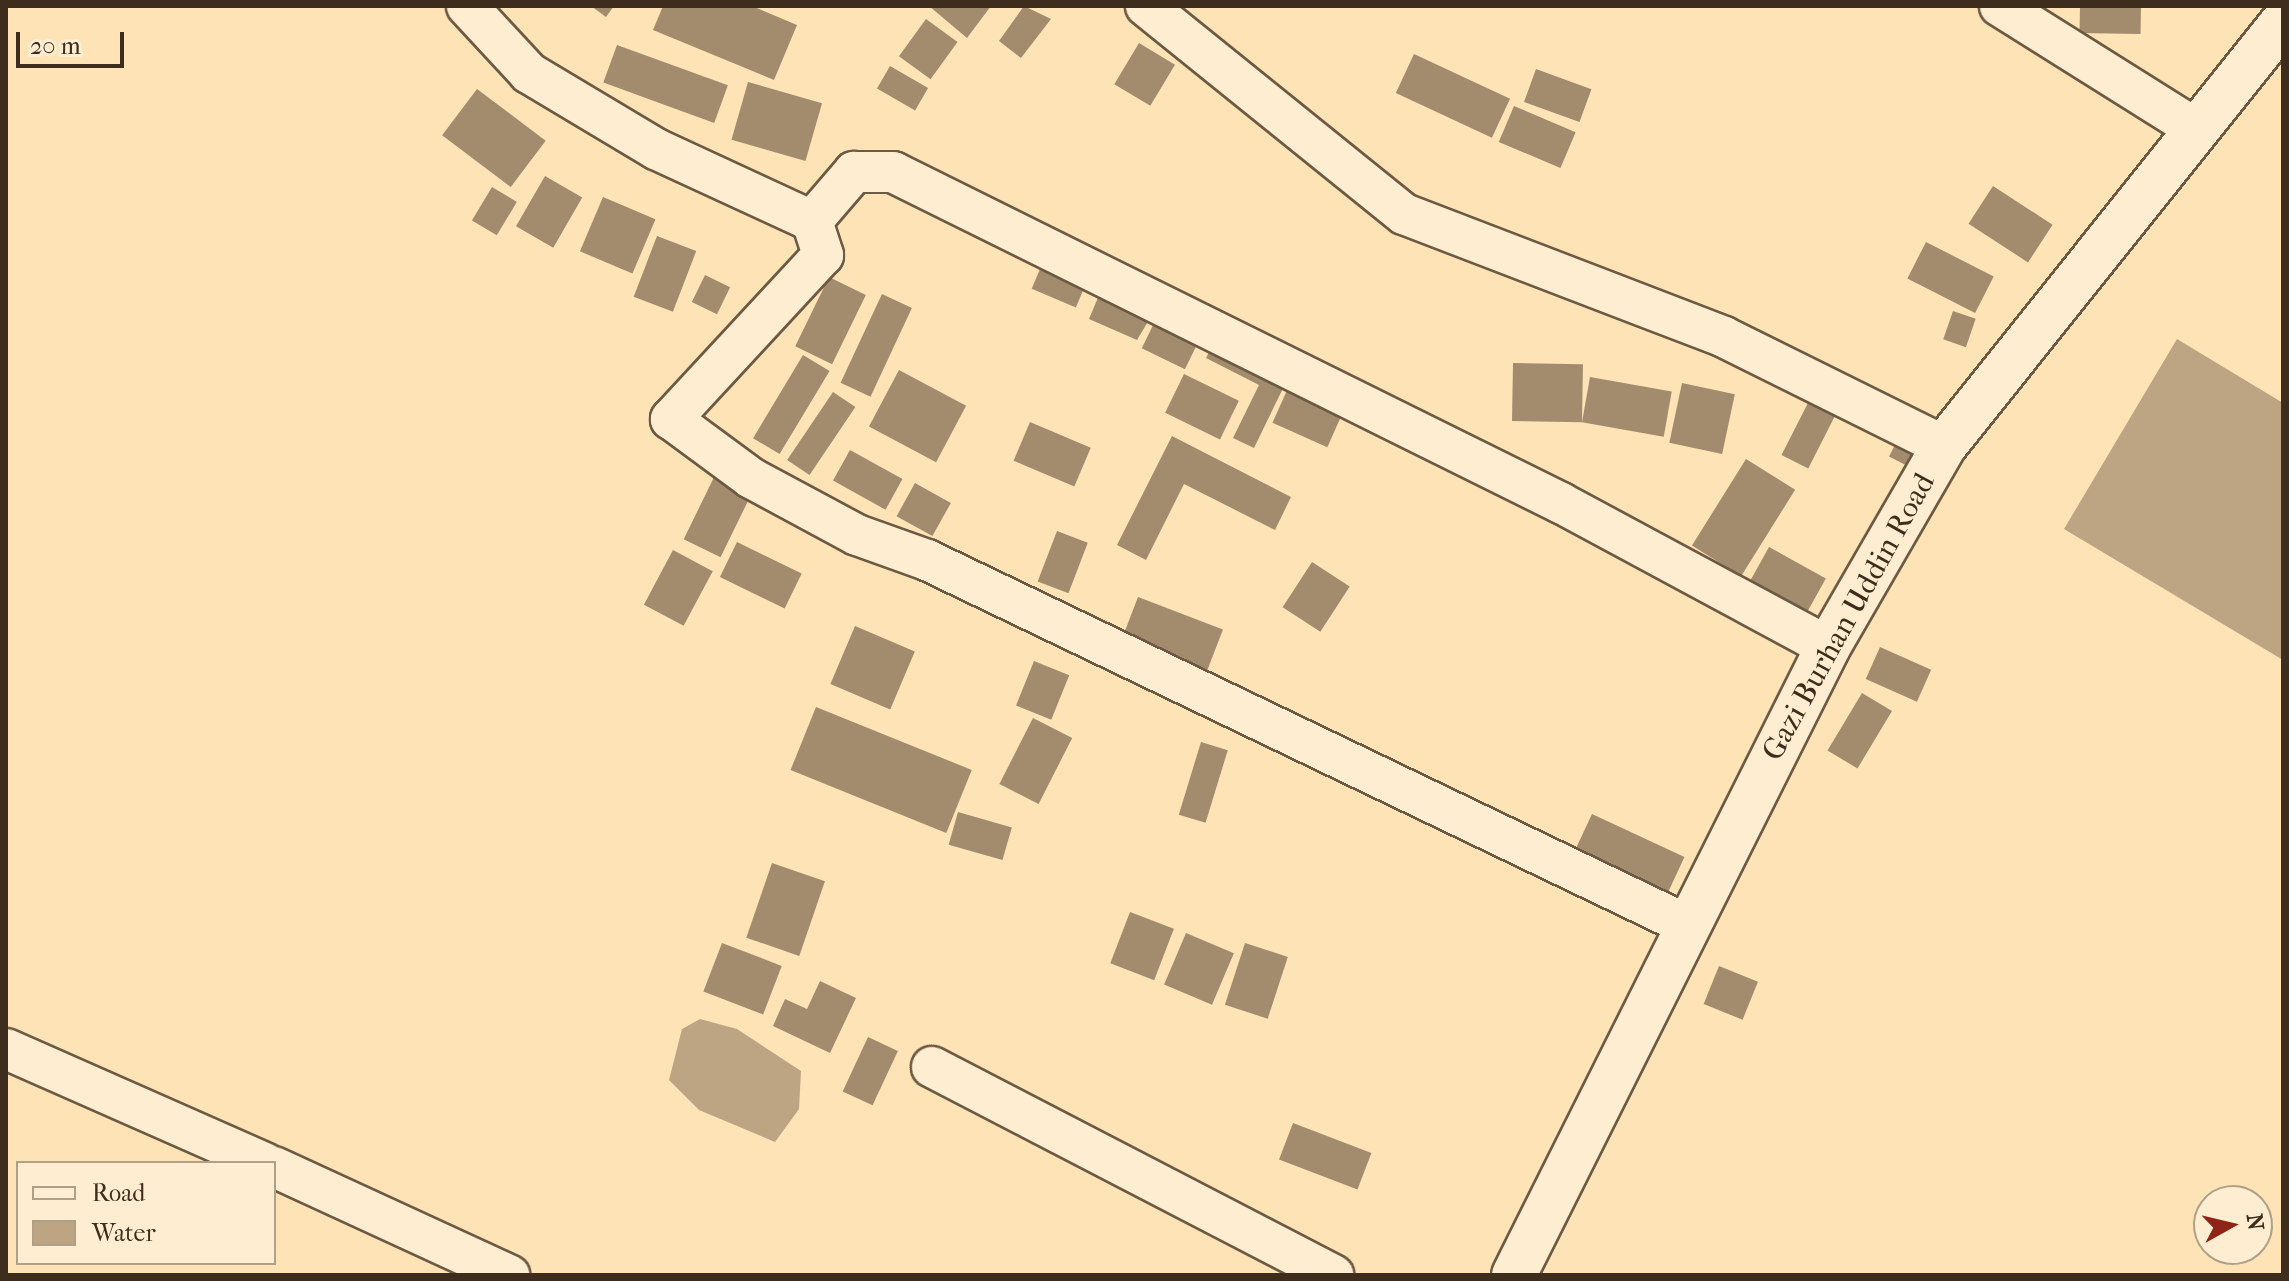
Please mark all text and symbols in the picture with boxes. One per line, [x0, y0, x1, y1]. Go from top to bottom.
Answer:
scale bar [20, 16, 128, 66]
text: 20 m [30, 32, 81, 60]
street label: Gazi Burhan Uddin Road [1755, 467, 1943, 767]
legend [16, 1161, 276, 1265]
text: Road [92, 1179, 145, 1207]
north arrow [2193, 1185, 2273, 1265]
text: N [2241, 1212, 2269, 1232]
text: Water [92, 1219, 156, 1247]

